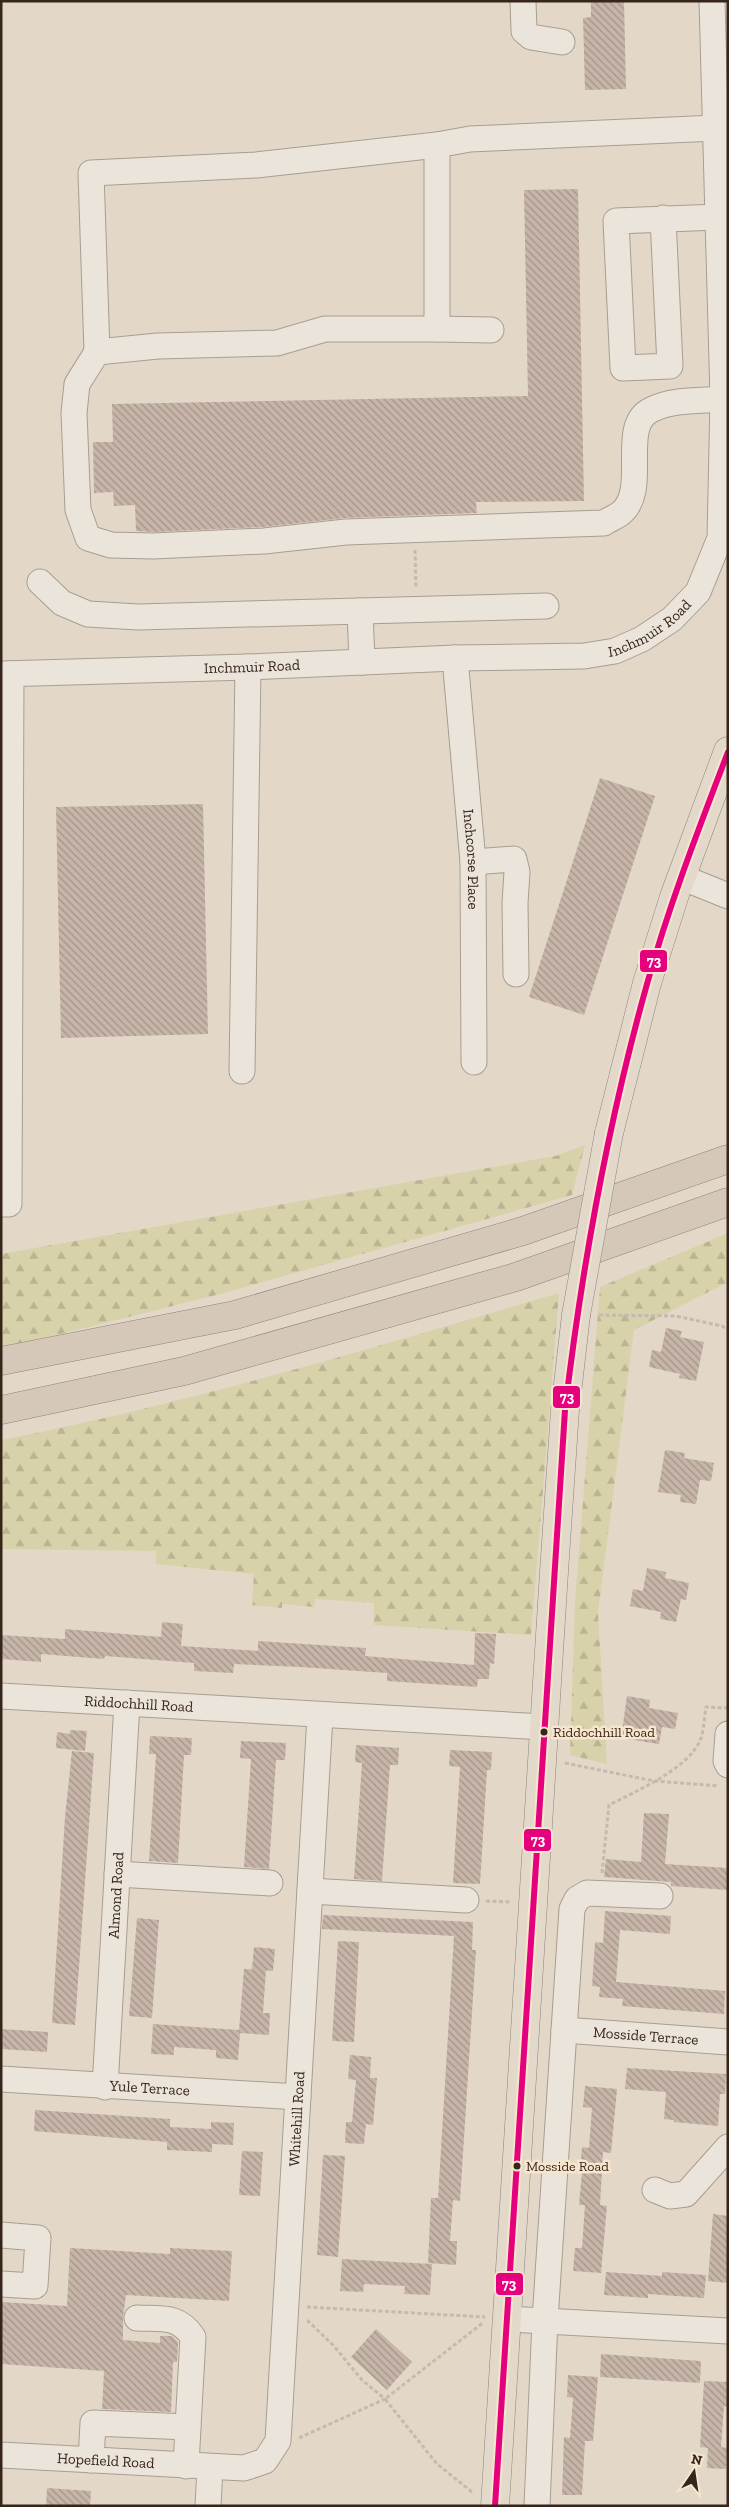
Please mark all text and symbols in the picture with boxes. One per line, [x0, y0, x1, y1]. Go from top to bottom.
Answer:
street label: Inchmuir Road [607, 595, 695, 661]
street label: Inchmuir Road [204, 656, 301, 677]
street label: Inchcorse Place [459, 808, 482, 910]
line badge: 73 [639, 949, 668, 973]
text: 73 [647, 953, 662, 970]
line badge: 73 [552, 1385, 581, 1409]
text: 73 [560, 1389, 575, 1406]
street label: Riddochhill Road [84, 1692, 195, 1716]
place label: Riddochhill Road [553, 1724, 655, 1741]
marker: Riddochhill Road [539, 1727, 549, 1737]
line badge: 73 [523, 1828, 552, 1852]
text: 73 [531, 1832, 546, 1849]
street label: Almond Road [105, 1851, 127, 1939]
street label: Mosside Terrace [592, 2023, 699, 2049]
street label: Whitehill Road [285, 2070, 308, 2167]
street label: Yule Terrace [108, 2077, 190, 2099]
place label: Mosside Road [526, 2158, 609, 2175]
marker: Mosside Road [512, 2161, 522, 2171]
line badge: 73 [495, 2272, 524, 2296]
text: 73 [502, 2276, 517, 2293]
north arrow [669, 2447, 719, 2497]
street label: Hopefield Road [57, 2449, 156, 2472]
text: N [690, 2450, 704, 2469]

